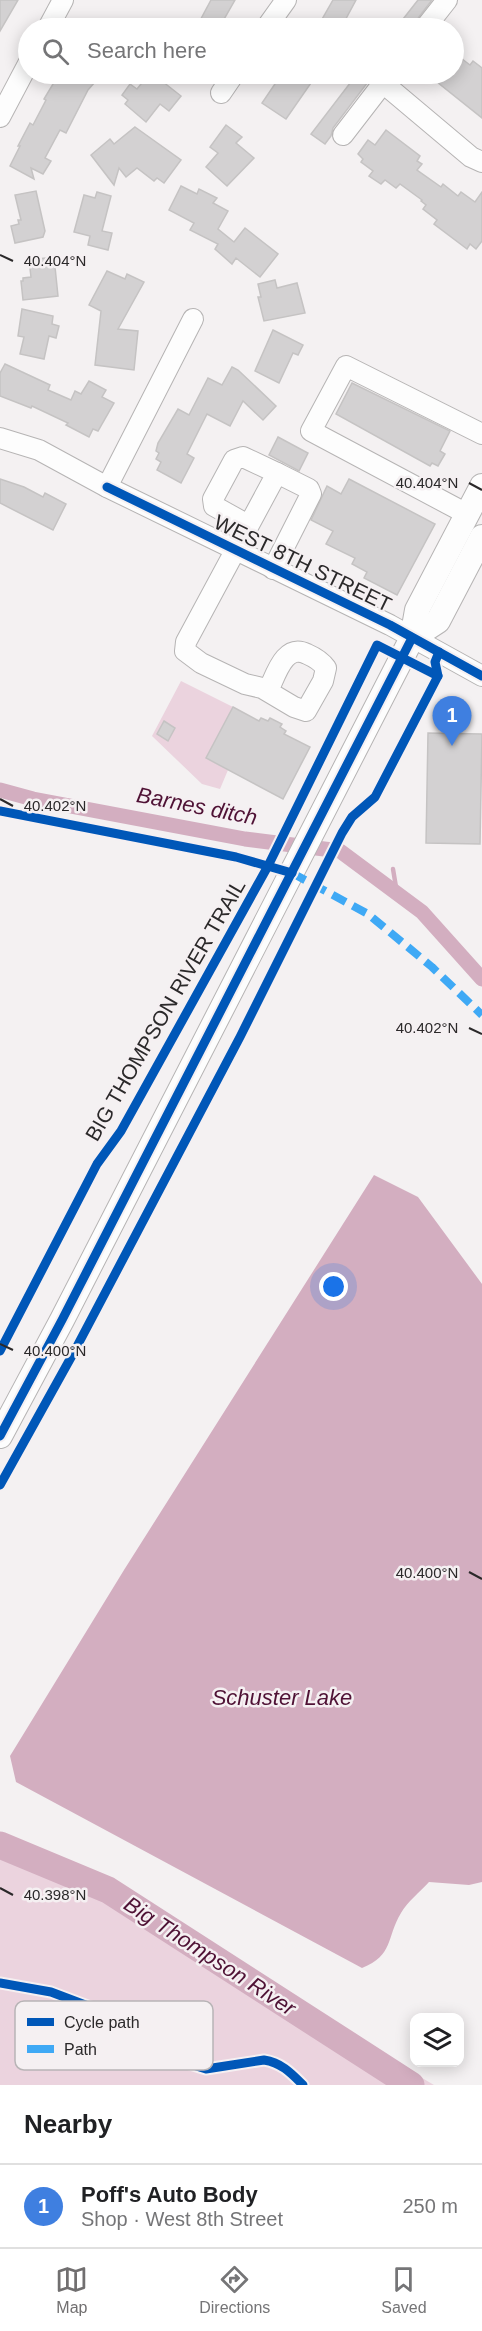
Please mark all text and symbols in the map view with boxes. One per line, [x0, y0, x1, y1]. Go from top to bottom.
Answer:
search box [18, 18, 464, 84]
icon: search [39, 35, 72, 68]
text: Search here [87, 38, 207, 63]
text: 40.404°N [24, 252, 86, 269]
text: 40.404°N [396, 474, 458, 491]
street label: WEST 8TH STREET [211, 510, 396, 616]
pin: 1 [432, 696, 472, 746]
water label: Barnes ditch [135, 782, 259, 830]
text: 40.402°N [24, 797, 86, 814]
street label: BIG THOMPSON RIVER TRAIL [81, 875, 249, 1145]
text: 40.402°N [396, 1019, 458, 1036]
your location [319, 1272, 348, 1301]
text: 40.400°N [24, 1342, 86, 1359]
text: 40.400°N [396, 1564, 458, 1581]
water label: Schuster Lake [212, 1685, 352, 1710]
text: 40.398°N [24, 1886, 86, 1903]
water label: Big Thompson River [120, 1891, 302, 2022]
legend [15, 2001, 213, 2070]
map controls [410, 2013, 464, 2067]
button: layers [410, 2013, 464, 2067]
text: Cycle path [64, 2014, 140, 2031]
text: Path [64, 2041, 97, 2058]
text: Nearby [24, 2109, 112, 2139]
text: Poff's Auto Body [81, 2182, 258, 2207]
text: 1 [38, 2195, 49, 2217]
text: 250 m [402, 2195, 458, 2217]
text: Shop · West 8th Street [81, 2208, 283, 2230]
tab: Map [55, 2263, 88, 2317]
tab: Directions [199, 2263, 270, 2317]
tab: Saved [381, 2263, 427, 2317]

